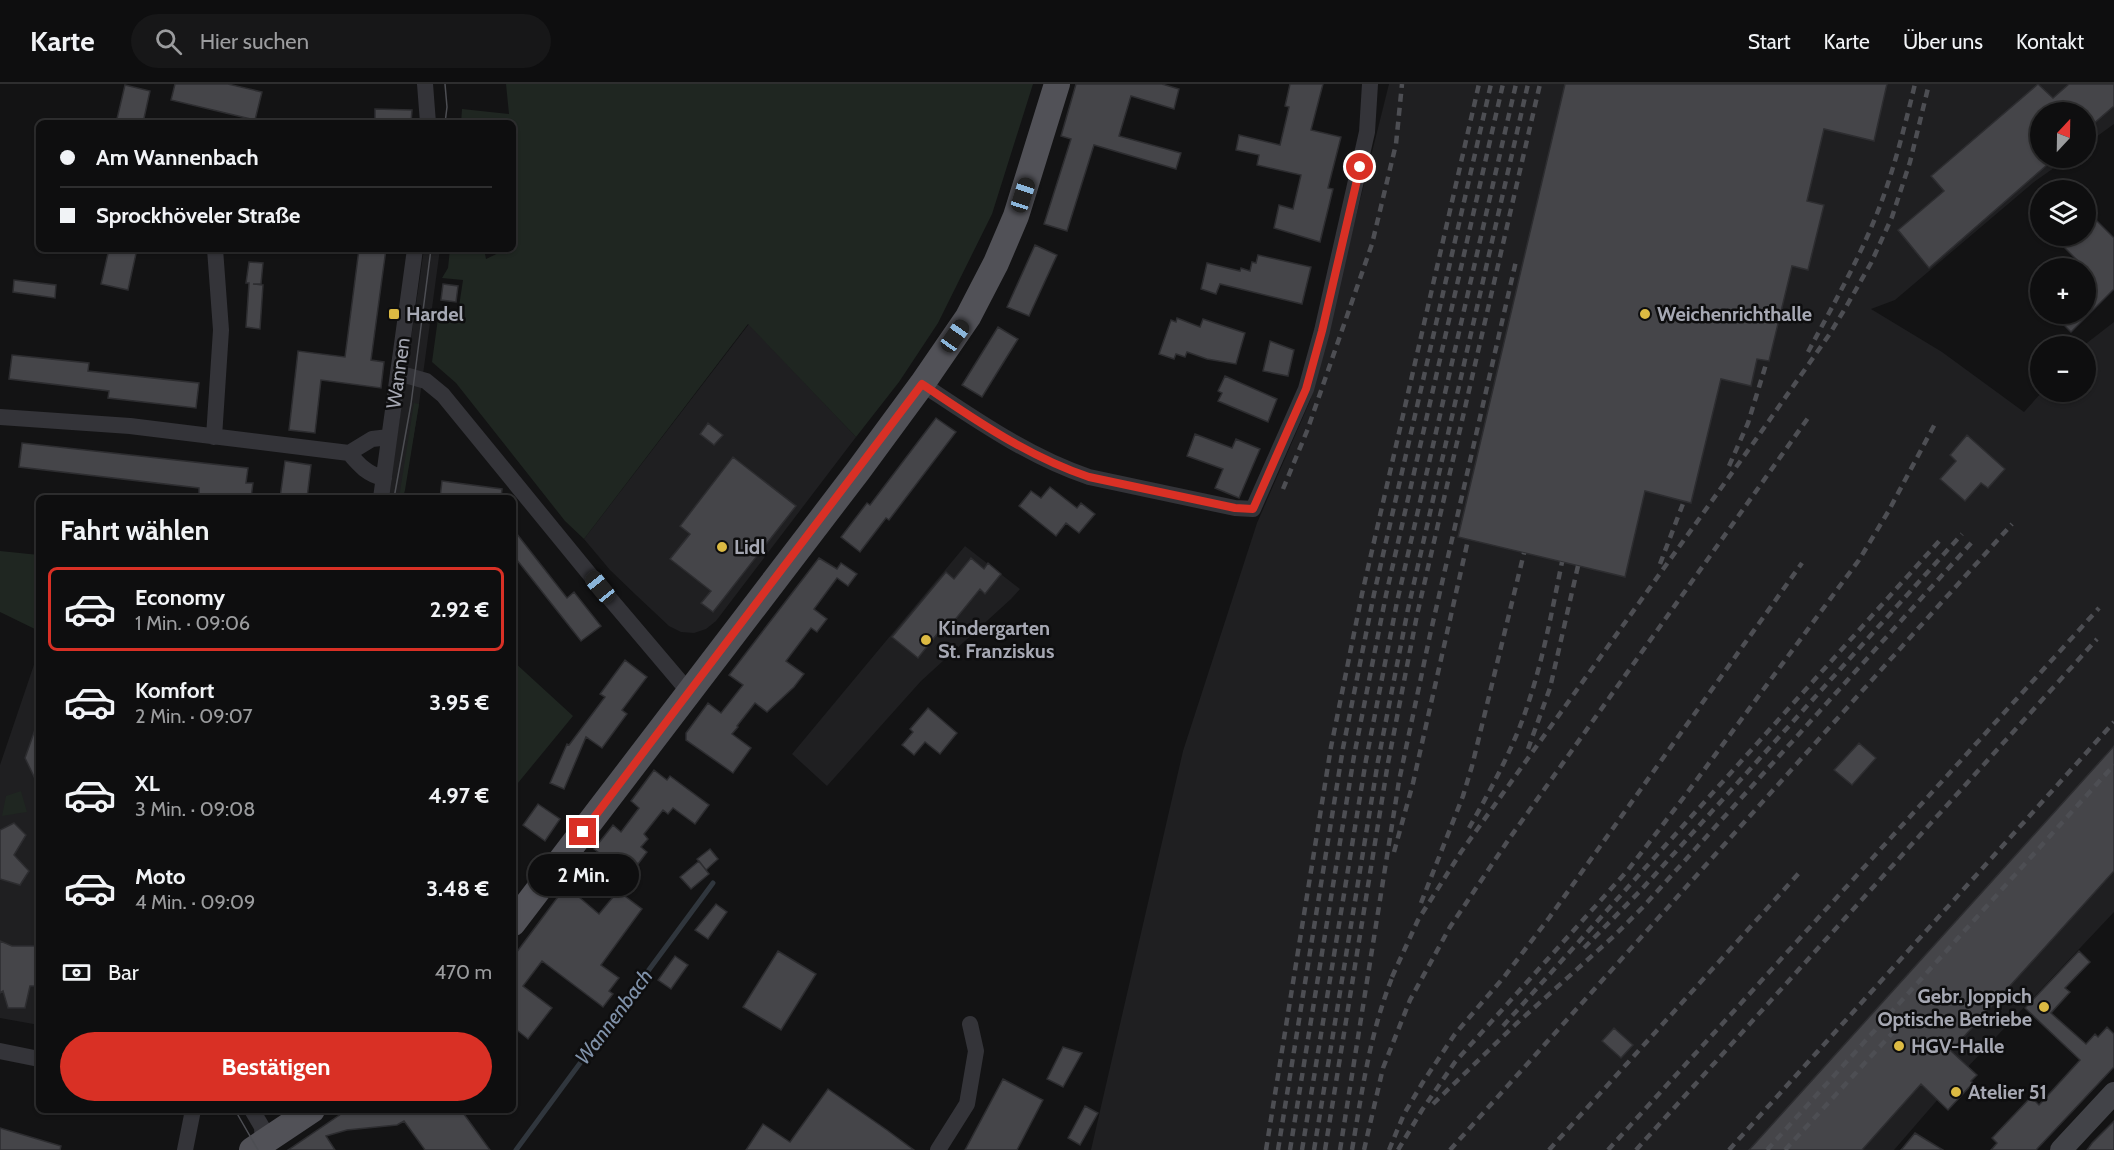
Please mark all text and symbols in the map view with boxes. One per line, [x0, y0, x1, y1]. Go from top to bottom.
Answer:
search box [131, 14, 551, 68]
text: Karte [30, 24, 95, 58]
icon: search [152, 25, 185, 58]
text: Hier suchen [200, 28, 309, 55]
text: Start [1748, 29, 1791, 54]
text: Karte [1824, 29, 1870, 54]
text: Über uns [1903, 29, 1983, 54]
text: Kontakt [2016, 29, 2084, 54]
north arrow [2030, 102, 2096, 168]
map controls [2030, 102, 2096, 402]
text: Am Wannenbach [96, 144, 259, 171]
route start [1346, 153, 1373, 180]
car [1009, 175, 1037, 215]
button: layers [2030, 180, 2096, 246]
text: Sprockhöveler Straße [96, 202, 300, 229]
button: + [2030, 258, 2096, 324]
place label: Hardel [406, 302, 464, 326]
place label: Weichenrichthalle [1657, 302, 1812, 326]
marker: Hardel [387, 307, 401, 321]
marker: Weichenrichthalle [1638, 307, 1652, 321]
car [937, 316, 973, 356]
street label: Wannen [381, 336, 415, 410]
button: − [2030, 336, 2096, 402]
text: Fahrt wählen [60, 514, 209, 547]
place label: Lidl [734, 535, 765, 559]
marker: Lidl [715, 540, 729, 554]
car [582, 567, 618, 607]
icon: car [63, 582, 117, 636]
text: Economy [135, 584, 225, 611]
text: 2.92 € [430, 596, 489, 623]
text: 1 Min. · 09:06 [135, 611, 250, 635]
place label: Kindergarten St. Franziskus [938, 616, 1054, 663]
marker: Kindergarten St. Franziskus [919, 633, 933, 647]
icon: car [63, 675, 117, 729]
text: Komfort [135, 677, 214, 704]
text: 3.95 € [429, 689, 489, 716]
text: 2 Min. · 09:07 [135, 704, 253, 728]
icon: car [63, 768, 117, 822]
text: XL [135, 770, 160, 797]
text: 4.97 € [428, 782, 489, 809]
text: 3 Min. · 09:08 [135, 797, 255, 821]
route end [569, 818, 596, 845]
callout: 2 Min. [528, 853, 638, 895]
icon: car [63, 861, 117, 915]
text: Moto [135, 863, 186, 890]
text: 2 Min. [558, 863, 609, 887]
text: 3.48 € [426, 875, 489, 902]
text: 4 Min. · 09:09 [135, 890, 255, 914]
icon: cash [60, 956, 93, 989]
text: Bar [108, 959, 139, 986]
text: 470 m [435, 960, 492, 984]
water label: Wannenbach [570, 964, 658, 1069]
place label: Gebr. Joppich Optische Betriebe [1877, 984, 2032, 1031]
marker: Gebr. Joppich Optische Betriebe [2037, 1000, 2051, 1014]
button: Bestätigen [60, 1032, 492, 1101]
place label: HGV-Halle [1911, 1034, 2004, 1058]
marker: HGV-Halle [1892, 1039, 1906, 1053]
place label: Atelier 51 [1968, 1080, 2047, 1104]
marker: Atelier 51 [1949, 1085, 1963, 1099]

